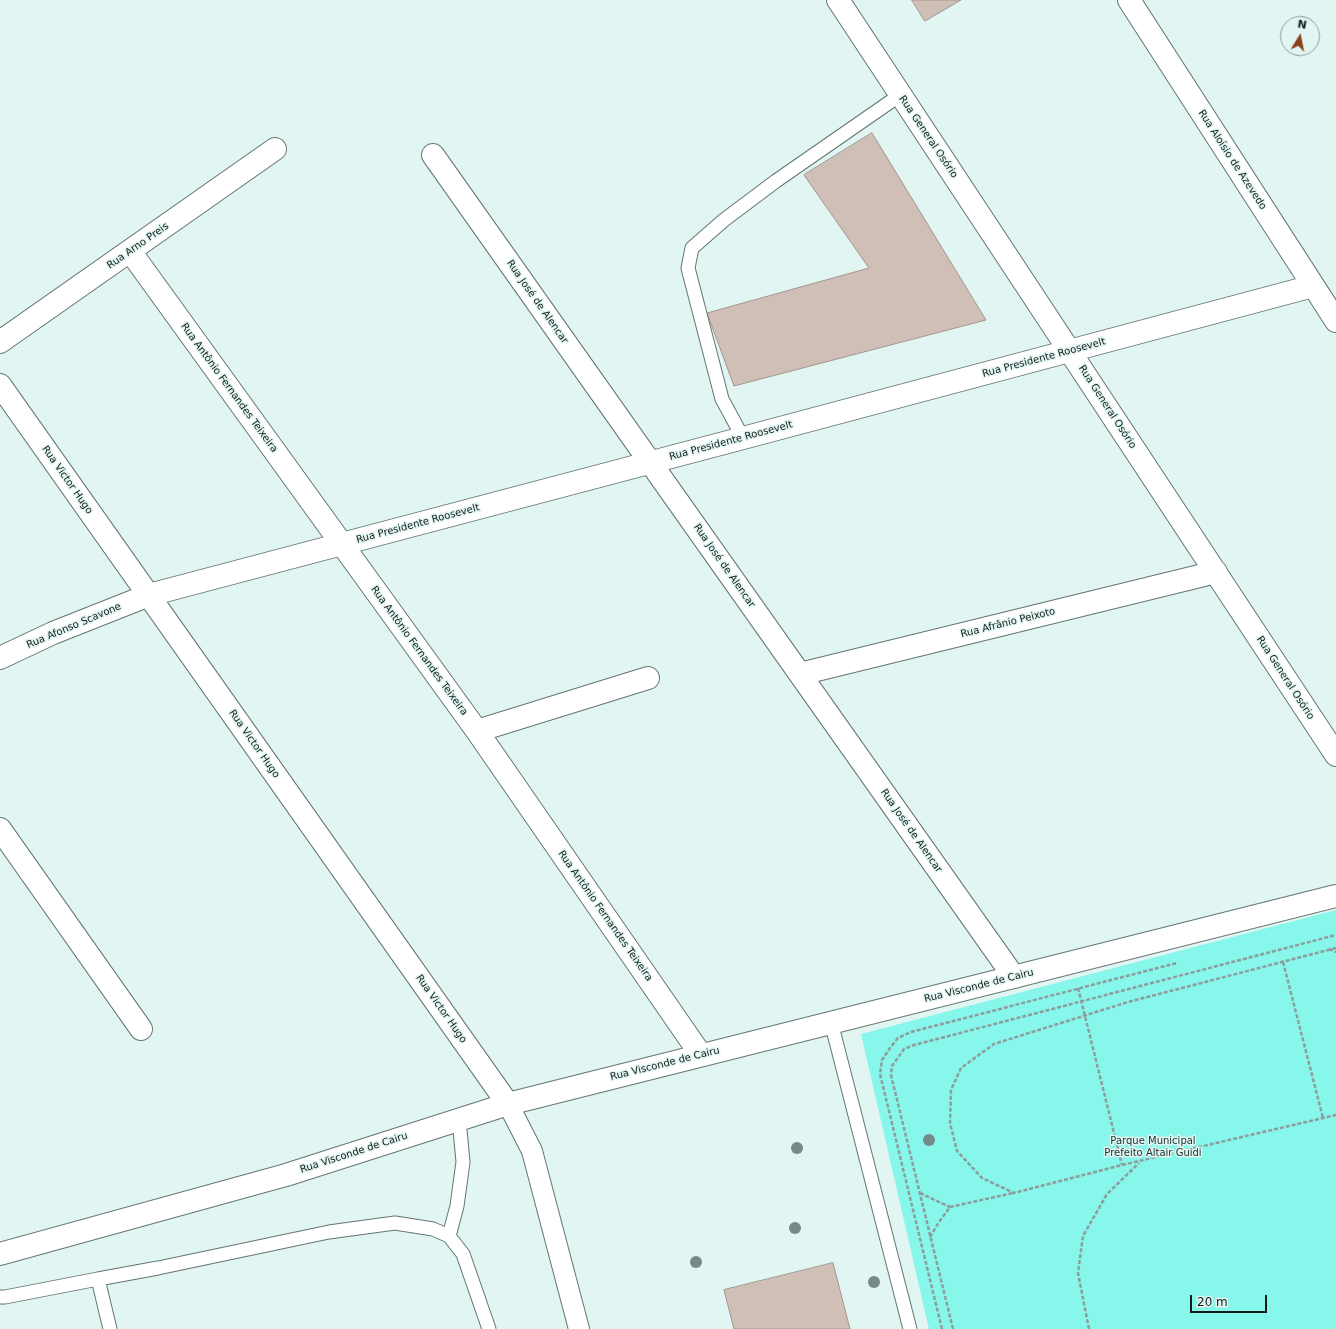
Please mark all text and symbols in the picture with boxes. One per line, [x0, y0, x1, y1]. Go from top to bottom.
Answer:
north arrow [1280, 16, 1320, 56]
text: N [1296, 17, 1308, 32]
street label: Rua General Osório [896, 93, 960, 181]
street label: Rua Aloísio de Azevedo [1195, 108, 1269, 212]
street label: Rua Arno Preis [105, 220, 171, 272]
street label: Rua José de Alencar [504, 258, 570, 346]
street label: Rua Antônio Fernandes Teixeira [178, 321, 280, 455]
street label: Rua Presidente Roosevelt [981, 336, 1107, 380]
street label: Rua General Osório [1076, 363, 1138, 451]
street label: Rua Presidente Roosevelt [668, 419, 794, 463]
street label: Rua Victor Hugo [39, 444, 95, 516]
street label: Rua Presidente Roosevelt [355, 502, 481, 546]
street label: Rua José de Alencar [691, 522, 757, 610]
street label: Rua Antônio Fernandes Teixeira [368, 584, 470, 718]
street label: Rua Afonso Scavone [25, 601, 123, 651]
street label: Rua Afrânio Peixoto [959, 605, 1057, 641]
street label: Rua General Osório [1254, 634, 1316, 722]
street label: Rua Victor Hugo [226, 708, 282, 780]
street label: Rua José de Alencar [878, 787, 944, 875]
street label: Rua Antônio Fernandes Teixeira [555, 848, 655, 984]
street label: Rua Visconde de Cairu [923, 967, 1035, 1005]
street label: Rua Victor Hugo [413, 973, 469, 1045]
street label: Rua Visconde de Cairu [609, 1045, 721, 1083]
street label: Rua Visconde de Cairu [299, 1130, 409, 1176]
park label: Parque Municipal Prefeito Altair Guidi [1104, 1135, 1202, 1158]
scale bar [1192, 1287, 1269, 1313]
text: 20 m [1197, 1295, 1228, 1309]

